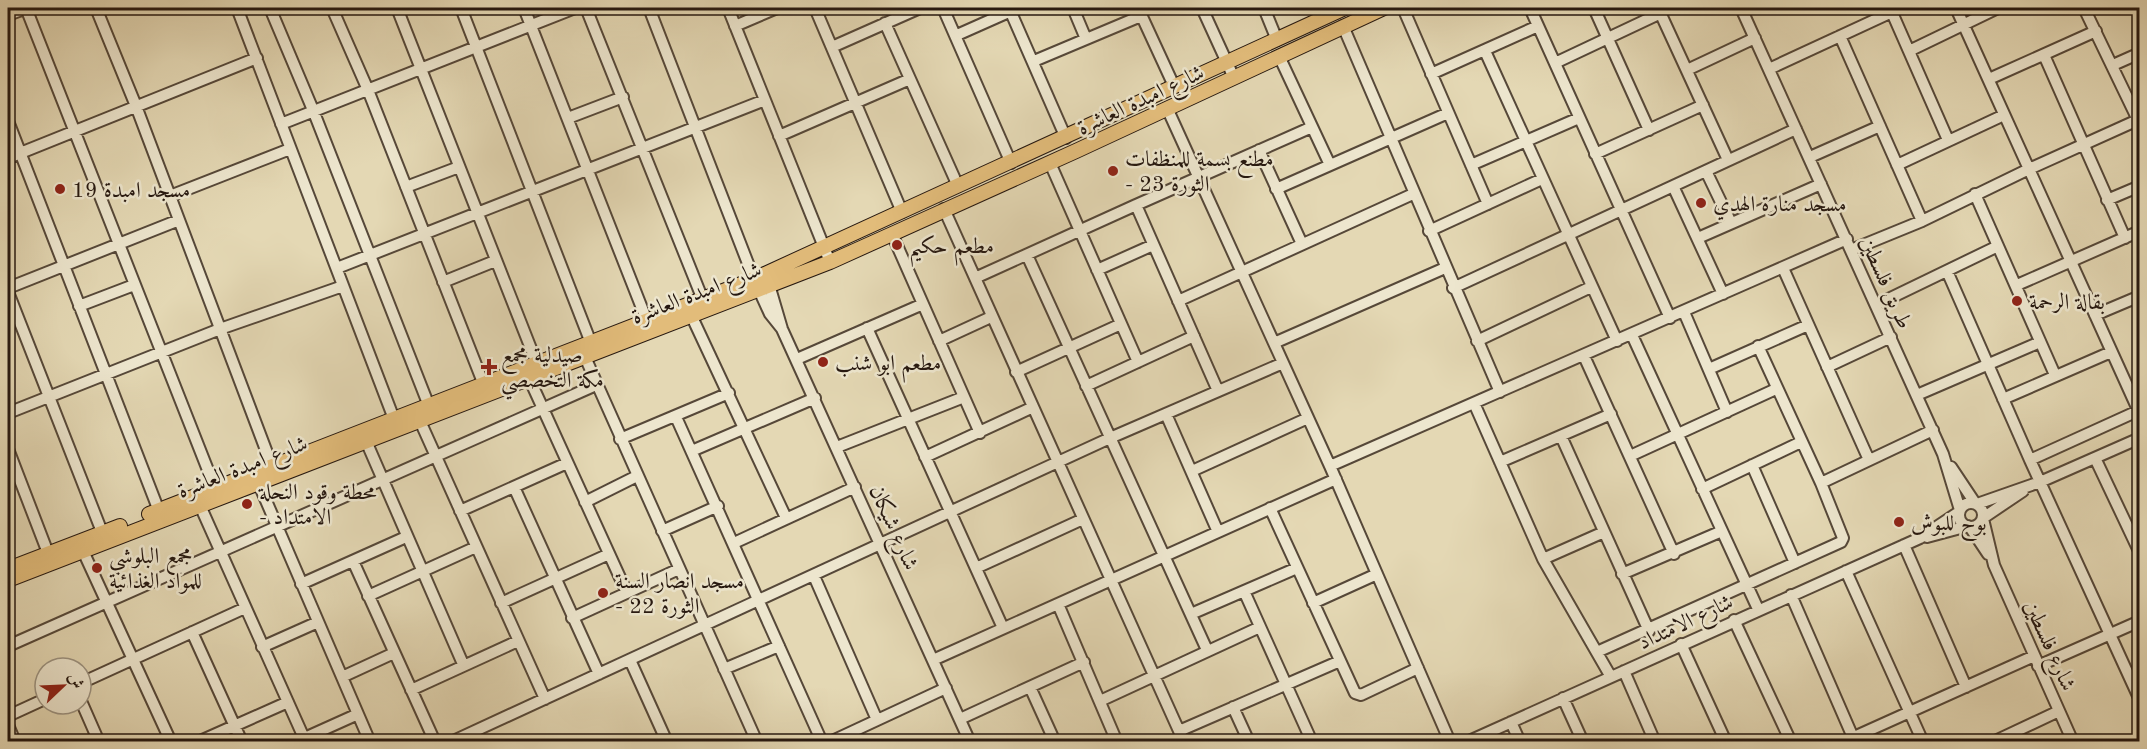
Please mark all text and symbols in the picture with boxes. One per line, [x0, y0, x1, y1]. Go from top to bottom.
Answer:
street label: شارع امبدة العاشرة [1074, 62, 1210, 145]
place label: مطنع بسمة للمنظفات - الثورة 23 [1125, 149, 1274, 197]
marker: مطنع بسمة للمنظفات - الثورة 23 [1106, 164, 1120, 178]
place label: مسجد امبدة 19 [72, 180, 190, 203]
marker: مسجد امبدة 19 [53, 182, 67, 196]
place label: مسجد منارة الهدي [1713, 194, 1847, 221]
marker: مسجد منارة الهدي [1694, 196, 1708, 210]
street label: طريق فلسطين [1853, 233, 1915, 333]
place label: مطعم حكيم [909, 235, 994, 267]
marker: مطعم حكيم [890, 238, 904, 252]
street label: شارع امبدة العاشرة [629, 259, 767, 334]
place label: بقالة الرحمة [2029, 292, 2105, 315]
marker: بقالة الرحمة [2010, 294, 2024, 308]
place label: صيدلية مجمع مكة التخصصي [501, 345, 604, 400]
place label: مطعم ابو شنب [835, 353, 941, 383]
marker: مطعم ابو شنب [816, 355, 830, 369]
marker: صيدلية مجمع مكة التخصصي [482, 360, 496, 374]
street label: شارع امبدة العاشرة [175, 433, 313, 508]
street label: شارع شيكان [859, 481, 923, 576]
place label: محطة وقود النحلة - الامتداد [258, 482, 377, 529]
marker: محطة وقود النحلة - الامتداد [240, 497, 254, 511]
place label: بوح للبوش [1911, 513, 1987, 542]
marker: بوح للبوش [1892, 515, 1906, 529]
place label: مجمع البلوشي للمواد الغذائية [109, 546, 202, 594]
marker: مجمع البلوشي للمواد الغذائية [90, 561, 104, 575]
place label: مسجد انصار السنة - الثورة 22 [615, 571, 744, 619]
marker: مسجد انصار السنة - الثورة 22 [596, 586, 610, 600]
street label: شارع الامتداد [1635, 591, 1739, 660]
street label: شارع فلسطين [2014, 597, 2079, 697]
north arrow [33, 656, 93, 716]
text: ش [65, 670, 85, 691]

